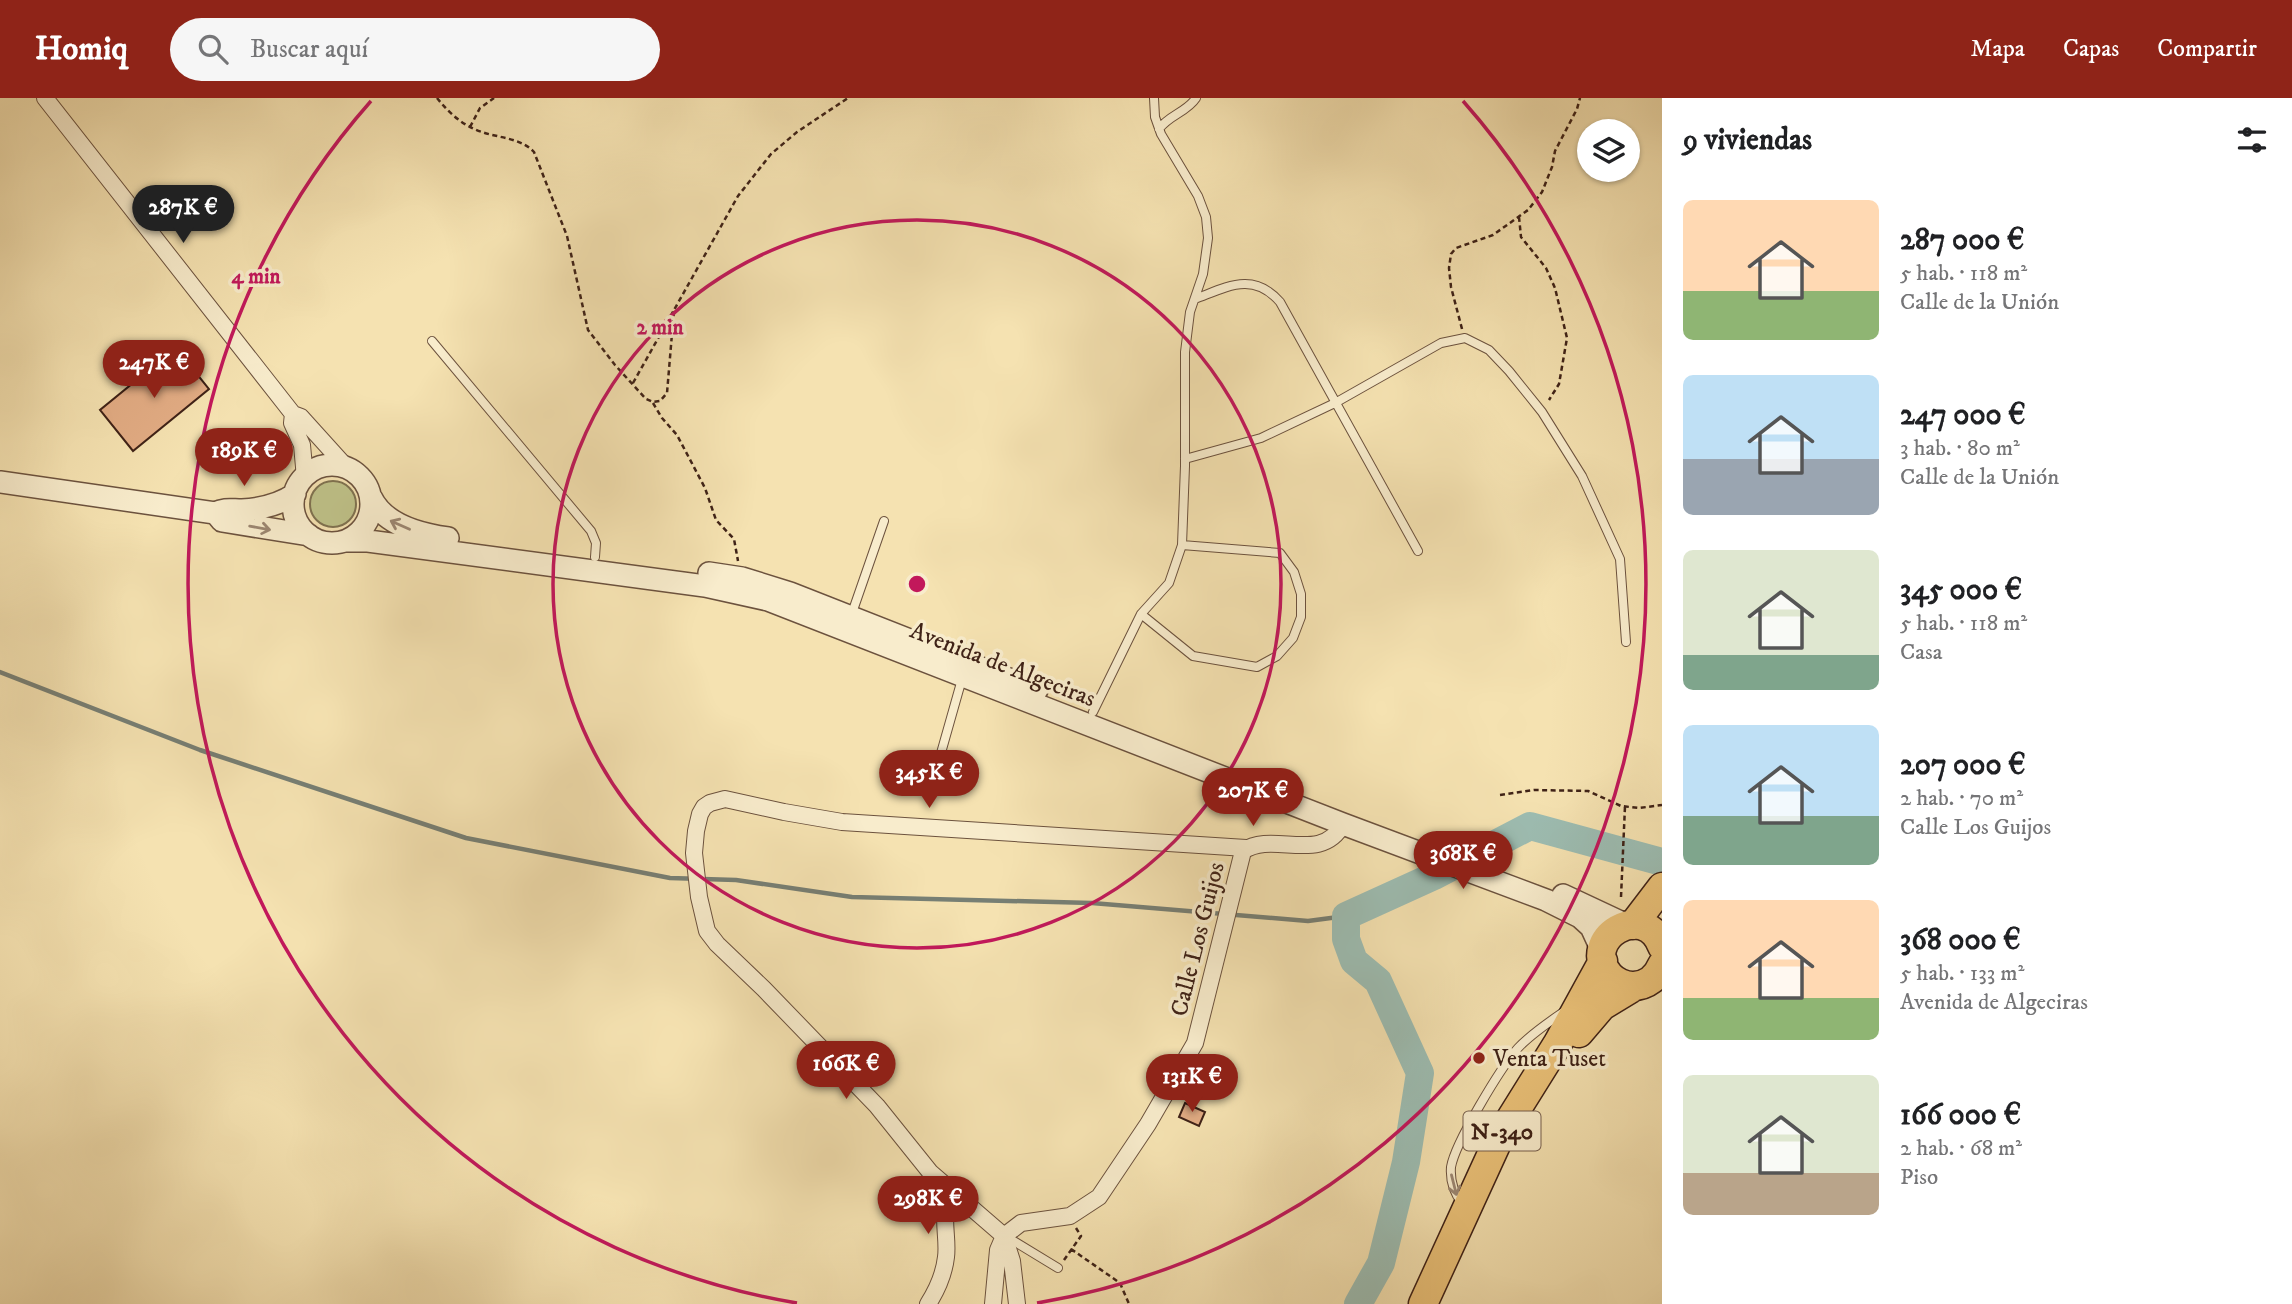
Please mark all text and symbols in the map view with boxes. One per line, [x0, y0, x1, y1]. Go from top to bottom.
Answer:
search box [170, 18, 660, 81]
text: Homiq [35, 29, 128, 70]
icon: search [194, 30, 232, 68]
text: Buscar aquí [250, 33, 368, 66]
text: Mapa [1971, 34, 2025, 64]
text: Capas [2063, 34, 2119, 64]
text: Compartir [2157, 34, 2257, 64]
map controls [1577, 119, 1640, 182]
button: layers [1577, 119, 1640, 182]
icon: filters [2233, 121, 2271, 159]
text: 9 viviendas [1683, 122, 1812, 159]
pin: 287K € [126, 186, 240, 245]
text: 287K € [148, 193, 218, 222]
text: 287 000 € [1900, 222, 2024, 259]
icon: home [1739, 228, 1823, 312]
text: 5 hab. · 118 m² [1900, 259, 2027, 288]
text: 4 min [232, 264, 281, 290]
text: Calle de la Unión [1900, 288, 2059, 317]
text: 2 min [637, 315, 685, 341]
pin: 247K € [97, 341, 211, 400]
text: 247K € [119, 348, 189, 377]
text: 247 000 € [1900, 397, 2026, 434]
icon: home [1739, 403, 1823, 487]
pin: 189K € [187, 428, 301, 488]
text: 3 hab. · 80 m² [1900, 434, 2020, 463]
text: 189K € [211, 436, 277, 465]
text: Calle de la Unión [1900, 463, 2059, 492]
one-way arrow [390, 518, 412, 531]
one-way arrow [249, 521, 271, 535]
centre of rings [905, 572, 929, 596]
text: 345 000 € [1900, 572, 2022, 609]
icon: home [1739, 578, 1823, 662]
text: 5 hab. · 118 m² [1900, 609, 2027, 638]
street label: Avenida de Algeciras [906, 616, 1100, 714]
text: Casa [1900, 638, 1943, 667]
text: 207 000 € [1900, 747, 2026, 784]
pin: 345K € [872, 750, 986, 810]
icon: home [1739, 753, 1823, 837]
text: 345K € [895, 758, 963, 787]
pin: 207K € [1196, 768, 1310, 828]
text: 207K € [1218, 776, 1288, 805]
text: 2 hab. · 70 m² [1900, 784, 2023, 813]
text: Calle Los Guijos [1900, 813, 2051, 842]
pin: 368K € [1406, 832, 1520, 891]
text: 368K € [1430, 839, 1496, 868]
street label: Calle Los Guijos [1164, 859, 1232, 1019]
text: 368 000 € [1900, 922, 2021, 959]
icon: home [1739, 928, 1823, 1012]
text: 5 hab. · 133 m² [1900, 959, 2024, 988]
text: Avenida de Algeciras [1900, 988, 2088, 1017]
pin: 166K € [789, 1042, 903, 1101]
place label: Venta Tuset [1492, 1044, 1606, 1074]
text: 166K € [813, 1049, 879, 1078]
marker: Venta Tuset [1471, 1050, 1487, 1066]
pin: 131K € [1135, 1054, 1249, 1114]
text: 131K € [1162, 1062, 1222, 1091]
text: 166 000 € [1900, 1097, 2021, 1134]
icon: home [1739, 1103, 1823, 1187]
road number: N-340 [1464, 1112, 1540, 1150]
text: 2 hab. · 68 m² [1900, 1134, 2022, 1163]
text: Piso [1900, 1163, 1938, 1192]
one-way arrow [1449, 1174, 1462, 1196]
pin: 298K € [871, 1176, 985, 1236]
text: 298K € [894, 1184, 962, 1213]

